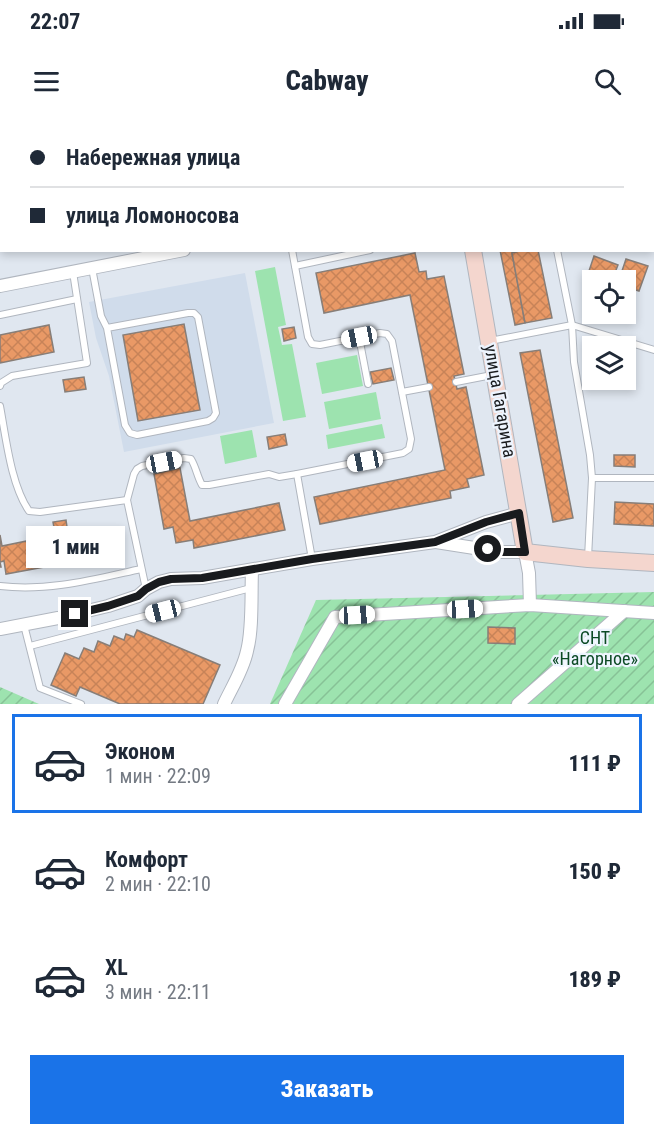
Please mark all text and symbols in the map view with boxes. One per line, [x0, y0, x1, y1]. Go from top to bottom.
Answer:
text: 22:07 [30, 9, 81, 34]
icon: menu [30, 65, 63, 98]
text: Cabway [285, 65, 369, 97]
icon: search [591, 65, 624, 98]
text: Набережная улица [66, 145, 240, 170]
text: улица Ломоносова [66, 203, 239, 228]
map controls [582, 270, 636, 390]
button: locate [582, 270, 636, 324]
car [340, 325, 378, 349]
button: layers [582, 336, 636, 390]
street label: улица Гагарина [480, 343, 521, 459]
car [346, 449, 384, 473]
car [145, 450, 183, 474]
callout: 1 мин [26, 527, 124, 569]
text: 1 мин [52, 535, 99, 559]
route start [474, 535, 501, 562]
car [143, 598, 183, 624]
car [447, 599, 483, 619]
route end [61, 600, 88, 627]
car [339, 605, 375, 625]
park label: СНТ «Нагорное» [552, 627, 638, 669]
icon: car [33, 737, 87, 791]
text: Эконом [105, 739, 175, 764]
text: 111 ₽ [568, 751, 621, 776]
text: 1 мин · 22:09 [105, 764, 211, 788]
icon: car [33, 845, 87, 899]
text: Комфорт [105, 847, 188, 872]
text: 150 ₽ [568, 859, 621, 884]
text: 2 мин · 22:10 [105, 872, 211, 896]
icon: car [33, 953, 87, 1007]
text: XL [105, 955, 128, 980]
text: 189 ₽ [568, 967, 621, 992]
text: 3 мин · 22:11 [105, 980, 211, 1004]
button: Заказать [30, 1055, 624, 1124]

